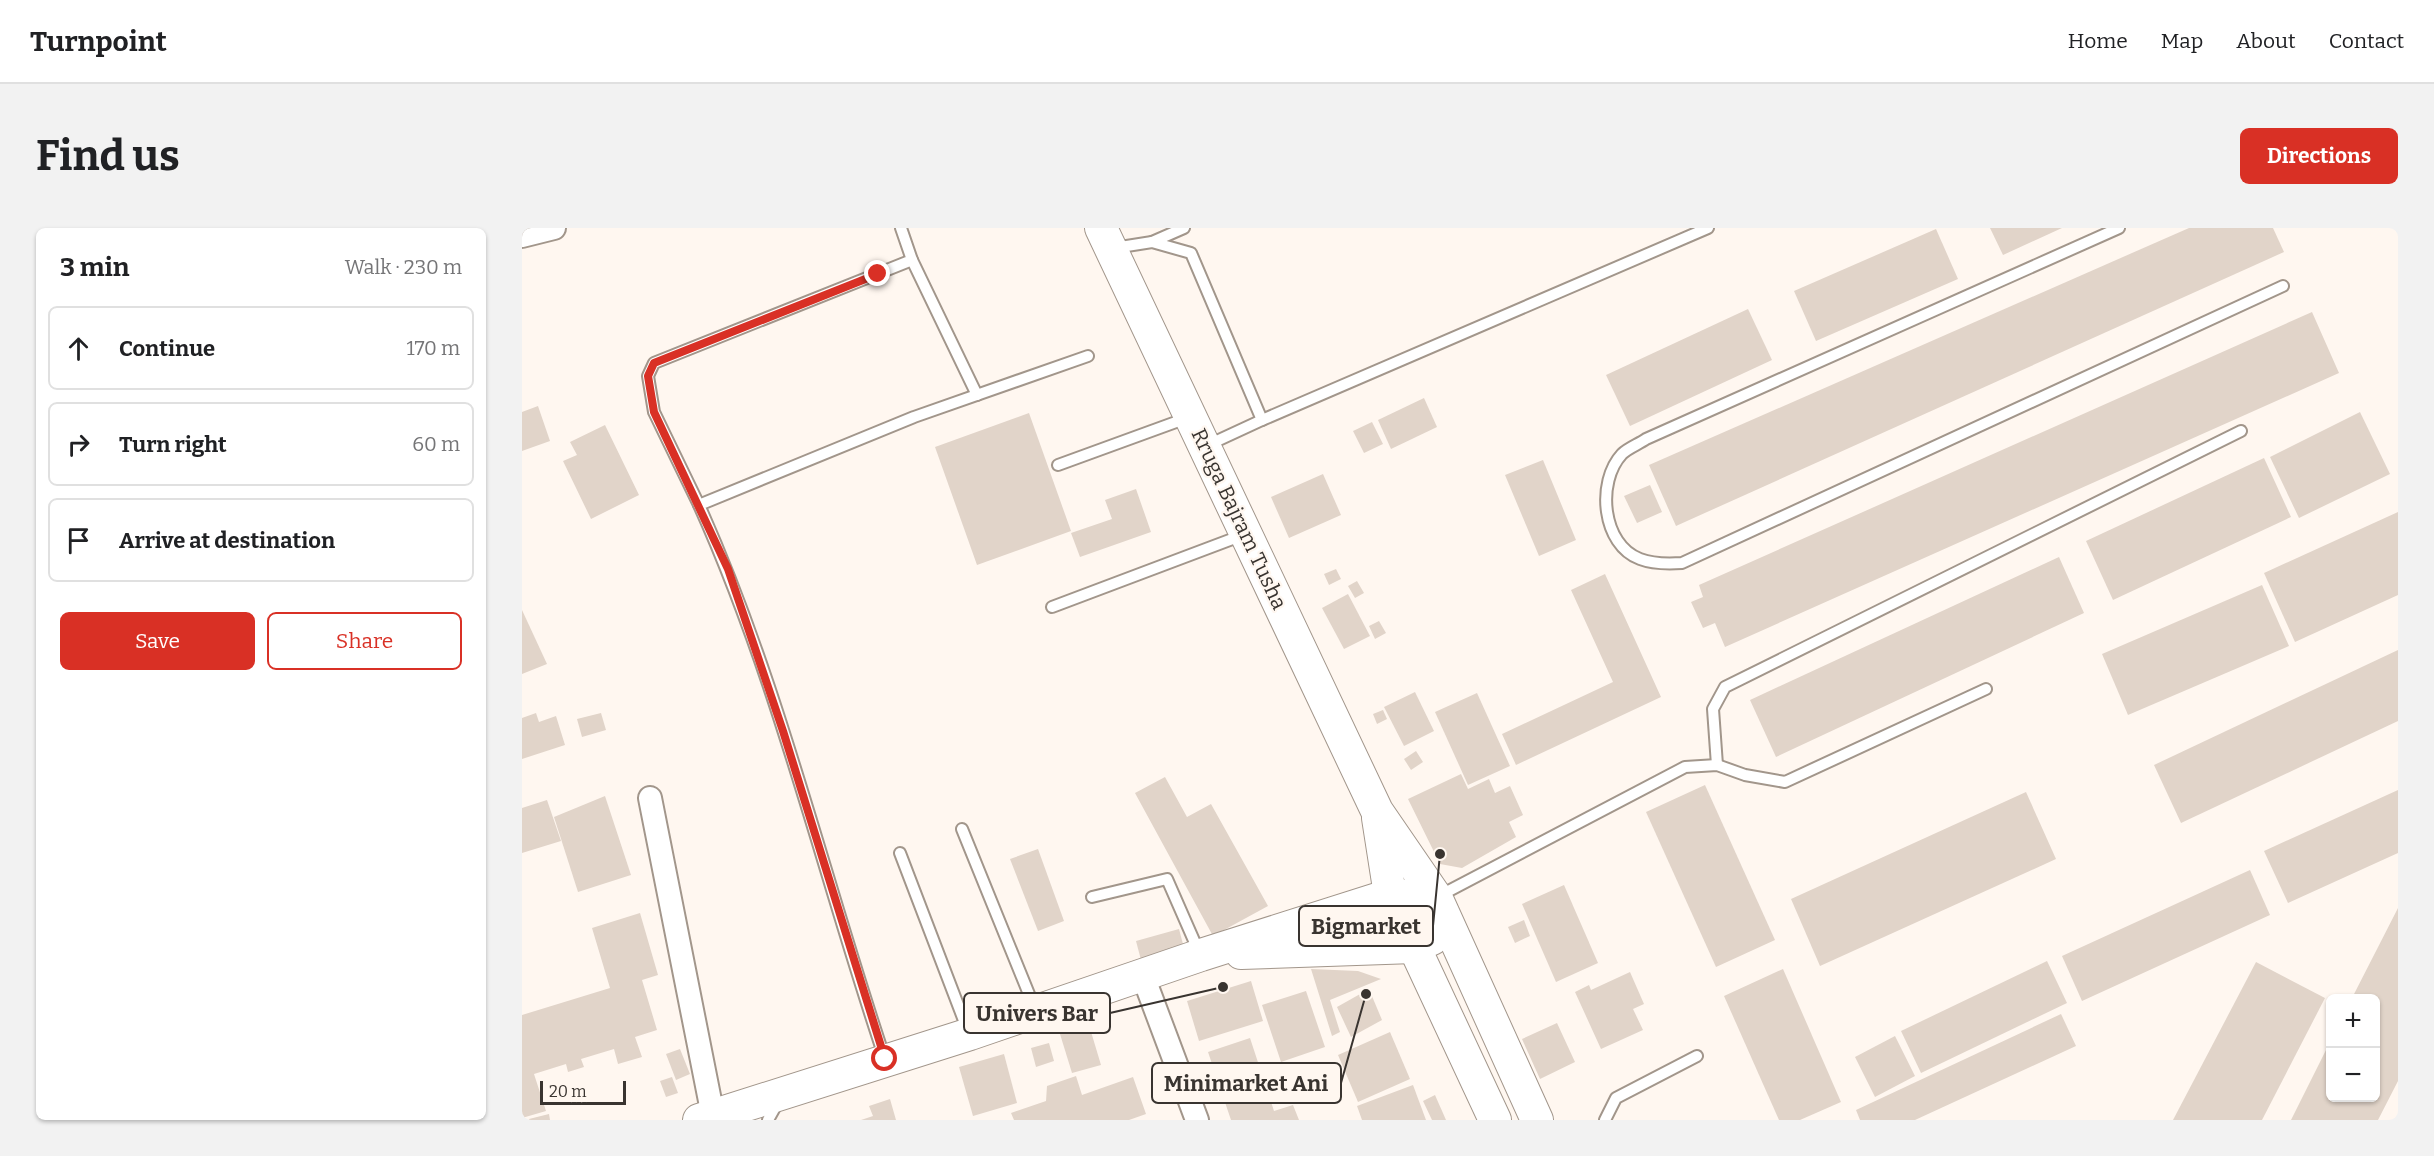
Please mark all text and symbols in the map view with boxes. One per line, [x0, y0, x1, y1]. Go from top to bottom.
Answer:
text: Turnpoint [30, 25, 167, 58]
text: Home [2068, 28, 2128, 54]
text: Map [2161, 28, 2203, 54]
text: About [2236, 28, 2296, 54]
text: Contact [2329, 28, 2404, 54]
button: Directions [2240, 128, 2398, 184]
text: Find us [36, 131, 180, 181]
text: 3 min [60, 252, 129, 283]
text: Walk · 230 m [345, 255, 462, 279]
route end [864, 260, 890, 286]
icon: ahead [62, 332, 95, 365]
text: Continue [119, 335, 215, 362]
text: 170 m [407, 336, 460, 360]
street label: Rruga Bajram Tusha [1186, 424, 1293, 614]
icon: right [62, 428, 95, 461]
text: Turn right [119, 431, 227, 458]
text: 60 m [412, 432, 460, 456]
icon: arrive [62, 524, 95, 557]
text: Arrive at destination [119, 527, 335, 554]
button: Save [60, 612, 255, 670]
button: Share [267, 612, 462, 670]
callout: Bigmarket [1299, 906, 1433, 946]
text: Bigmarket [1311, 913, 1421, 940]
callout: Univers Bar [964, 993, 1110, 1033]
map controls [2326, 994, 2380, 1102]
button: + [2326, 994, 2380, 1048]
text: Univers Bar [976, 1000, 1099, 1027]
route start [871, 1045, 897, 1071]
button: − [2326, 1048, 2380, 1102]
callout: Minimarket Ani [1152, 1063, 1341, 1103]
text: Minimarket Ani [1164, 1070, 1328, 1097]
scale bar [540, 1078, 626, 1106]
text: 20 m [549, 1082, 586, 1101]

